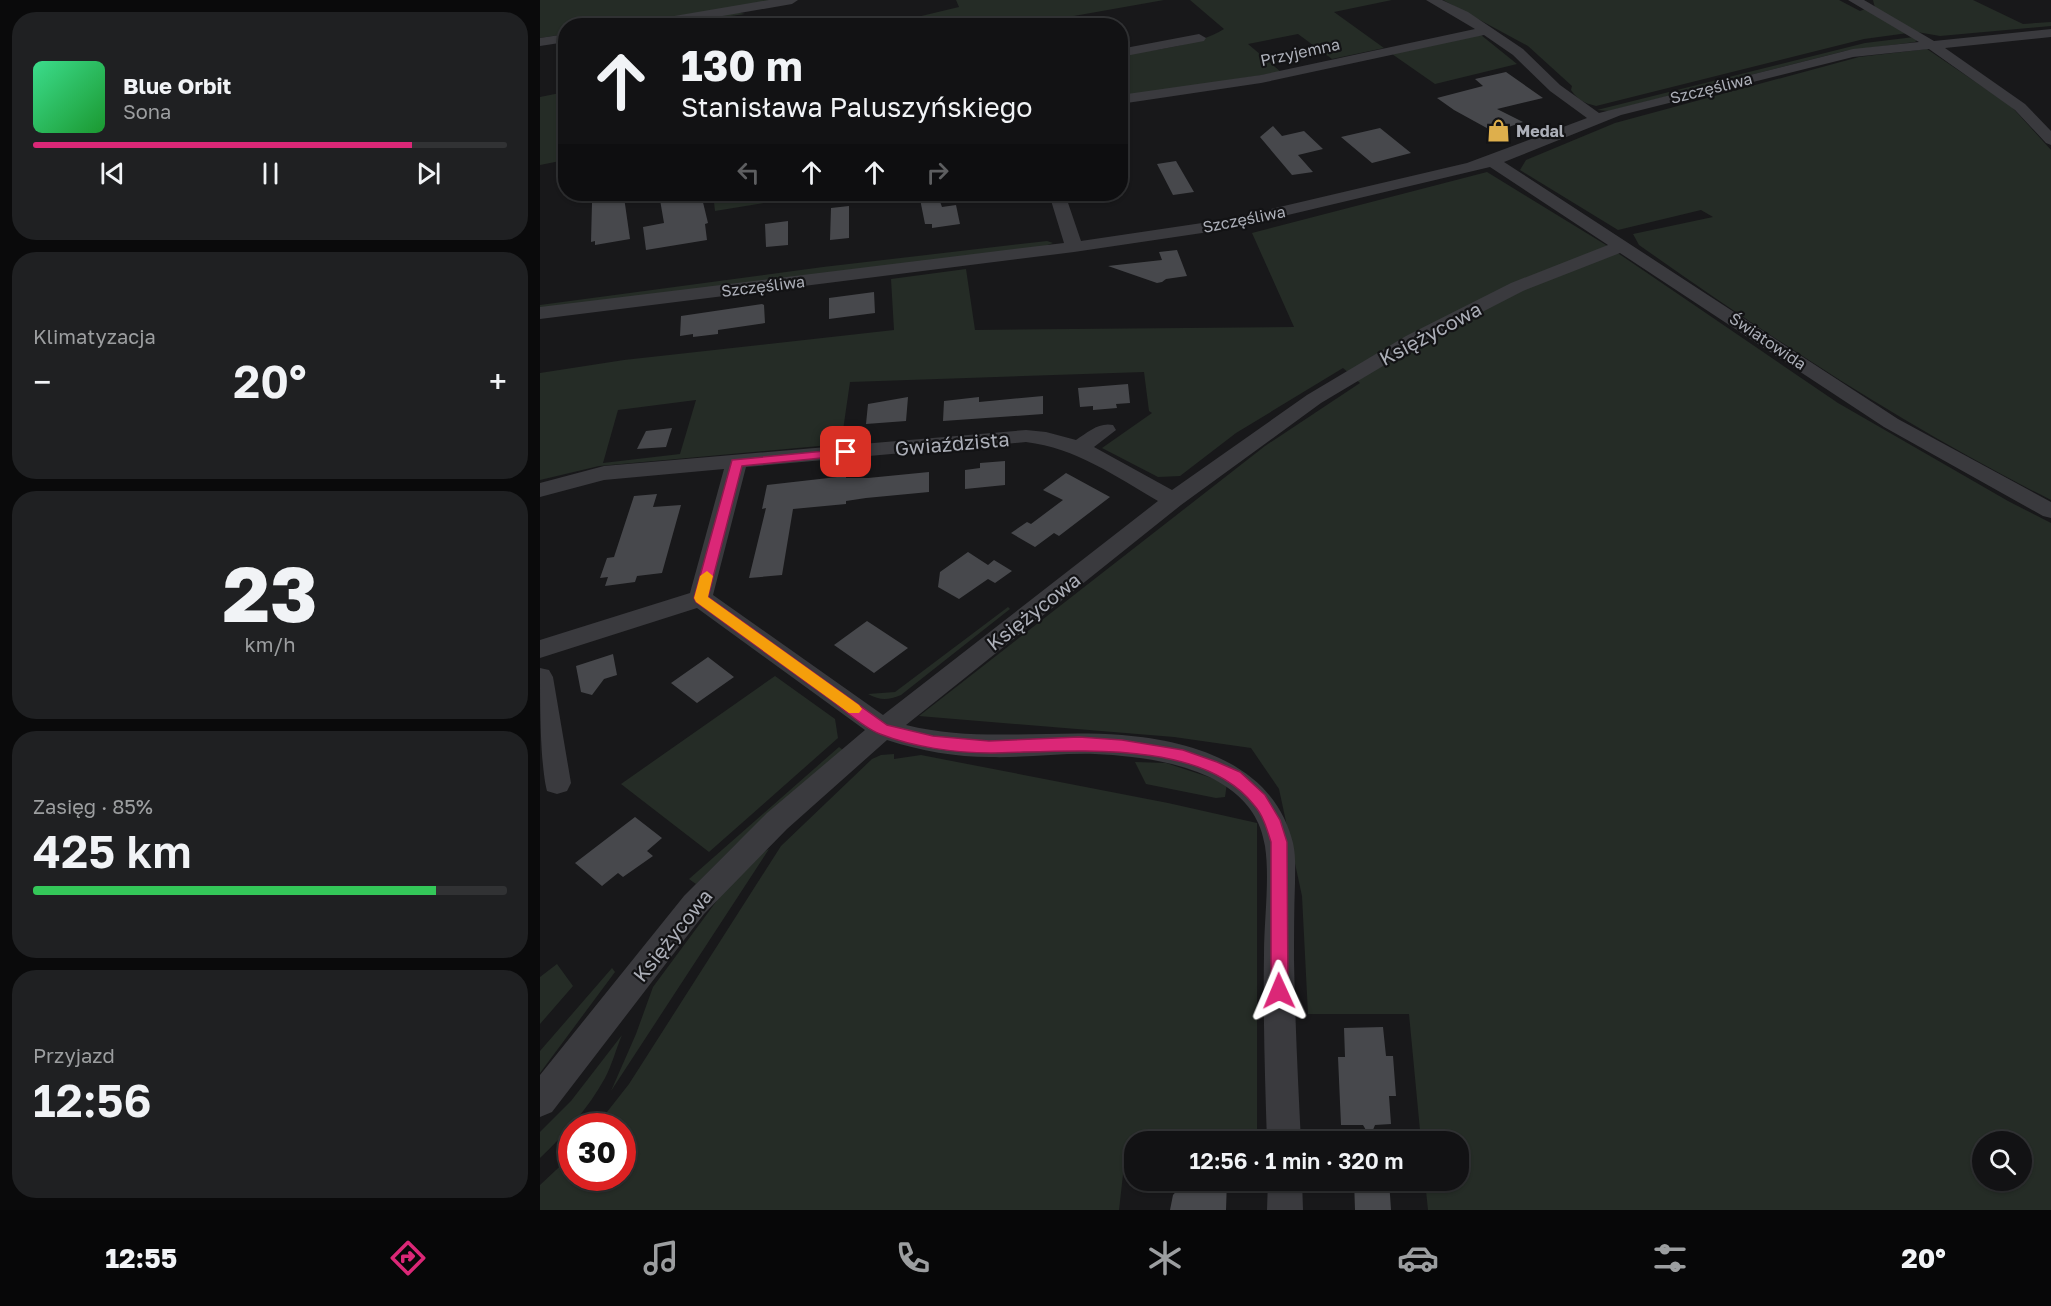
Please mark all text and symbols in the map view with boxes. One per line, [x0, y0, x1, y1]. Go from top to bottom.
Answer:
street label: Przyjemna [1258, 34, 1342, 70]
text: 130 m [681, 40, 803, 90]
icon: ahead [582, 42, 660, 120]
street label: Szczęśliwa [1668, 68, 1754, 108]
text: Blue Orbit [123, 72, 231, 99]
text: Stanisława Paluszyńskiego [681, 91, 1032, 123]
text: Sona [123, 99, 171, 123]
shop icon: Medal [1485, 118, 1511, 144]
place label: Medal [1516, 121, 1565, 141]
icon: left [732, 156, 765, 189]
icon: ahead [795, 156, 828, 189]
icon: ahead [858, 156, 891, 189]
icon: right [921, 156, 954, 189]
icon: previous [96, 157, 129, 190]
icon: pause [254, 157, 287, 190]
icon: next [412, 157, 445, 190]
street label: Szczęśliwa [1201, 201, 1287, 237]
street label: Szczęśliwa [720, 271, 806, 301]
street label: Księżycowa [1375, 296, 1485, 370]
street label: Światowida [1726, 308, 1810, 374]
text: Klimatyzacja [33, 324, 156, 348]
text: 20° [233, 354, 307, 408]
text: − [33, 362, 51, 401]
text: + [489, 362, 507, 401]
pin [820, 426, 871, 477]
street label: Gwiaździsta [894, 426, 1010, 460]
icon: arrive [829, 435, 862, 468]
text: 23 [222, 546, 318, 639]
street label: Księżycowa [981, 567, 1085, 655]
text: km/h [245, 632, 295, 656]
text: Zasięg · 85% [33, 794, 153, 818]
text: 425 km [33, 824, 192, 878]
street label: Księżycowa [627, 884, 717, 986]
position arrow [1247, 959, 1311, 1023]
text: Przyjazd [33, 1043, 115, 1067]
text: 12:56 [33, 1073, 152, 1127]
speed limit sign: 30 [558, 1113, 636, 1191]
map controls [1972, 1131, 2032, 1191]
button: search [1972, 1131, 2032, 1191]
text: 12:56 · 1 min · 320 m [1189, 1147, 1404, 1174]
icon: directions [387, 1237, 429, 1279]
icon: music [640, 1237, 682, 1279]
icon: phone [892, 1237, 934, 1279]
icon: climate [1144, 1237, 1186, 1279]
icon: car [1397, 1237, 1439, 1279]
icon: filters [1649, 1237, 1691, 1279]
text: 12:55 [105, 1242, 177, 1274]
text: 20° [1901, 1242, 1946, 1274]

